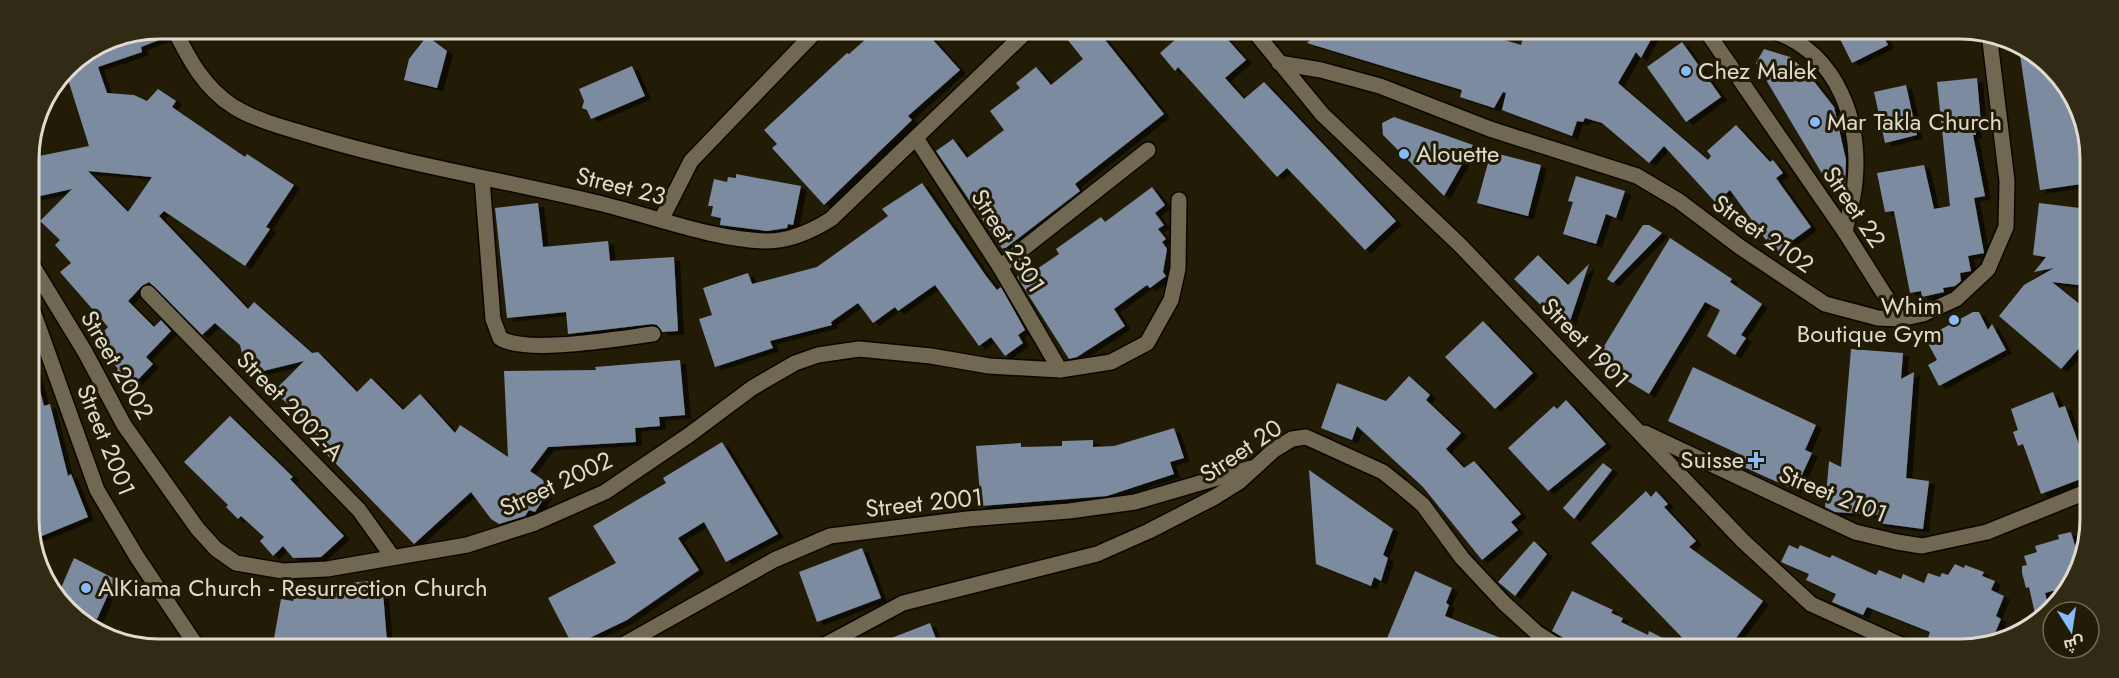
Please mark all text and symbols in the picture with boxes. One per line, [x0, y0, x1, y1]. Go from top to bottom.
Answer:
place label: Chez Malek [1698, 53, 1817, 88]
marker: Chez Malek [1679, 64, 1693, 78]
place label: Mar Takla Church [1827, 104, 2002, 139]
marker: Mar Takla Church [1808, 115, 1822, 129]
place label: Alouette [1416, 136, 1499, 171]
marker: Alouette [1397, 147, 1411, 161]
street label: Street 23 [573, 157, 670, 214]
street label: Street 22 [1814, 159, 1895, 255]
street label: Street 2301 [963, 182, 1054, 299]
street label: Street 2102 [1705, 186, 1821, 281]
place label: Whim Boutique Gym [1797, 288, 1942, 351]
street label: Street 1901 [1533, 289, 1638, 396]
street label: Street 2002 [72, 304, 163, 426]
marker: Whim Boutique Gym [1947, 313, 1961, 327]
street label: Street 2002-A [229, 343, 352, 469]
street label: Street 2001 [68, 379, 145, 501]
street label: Street 20 [1193, 410, 1289, 491]
street label: Street 2002 [494, 442, 618, 525]
place label: Suisse [1680, 442, 1744, 477]
marker: Suisse [1749, 453, 1763, 467]
street label: Street 2101 [1774, 456, 1893, 531]
street label: Street 2001 [864, 479, 984, 526]
place label: AlKiama Church - Resurrection Church [98, 570, 488, 605]
marker: AlKiama Church - Resurrection Church [79, 581, 93, 595]
north arrow [2041, 600, 2101, 660]
text: ش [2062, 631, 2086, 658]

